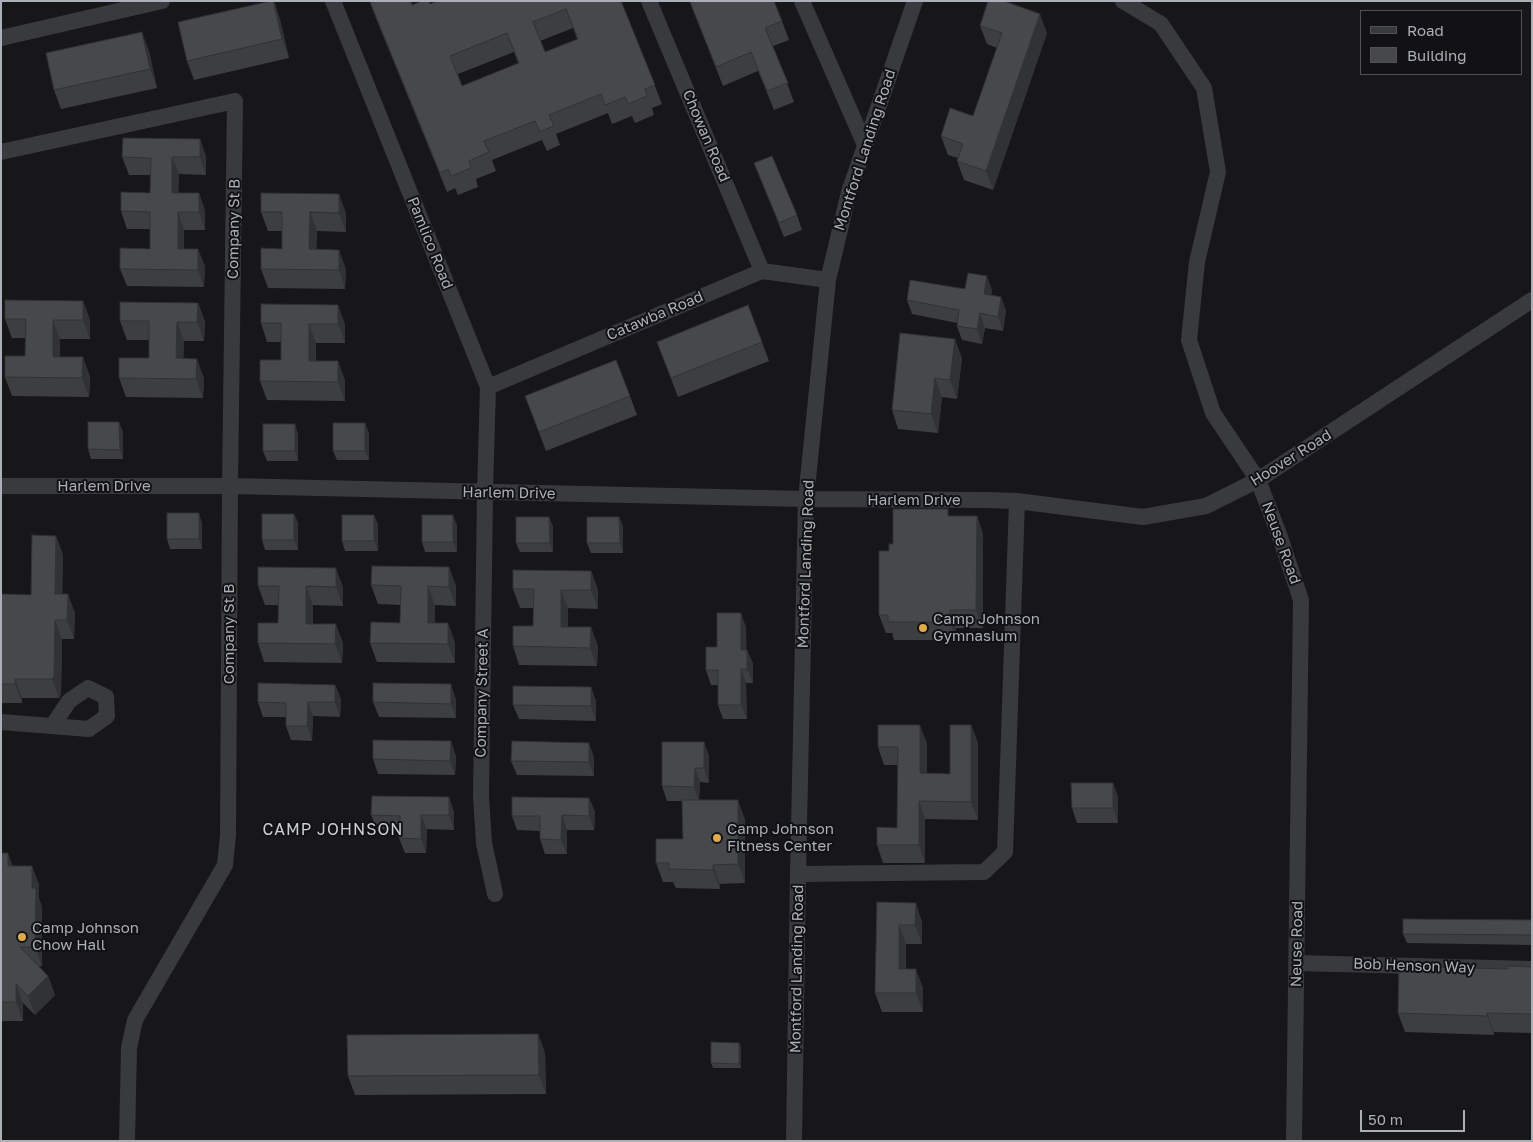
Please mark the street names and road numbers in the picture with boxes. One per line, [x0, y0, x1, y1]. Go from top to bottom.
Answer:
street label: Montford Landing Road [830, 67, 900, 233]
street label: Chowan Road [679, 87, 733, 185]
street label: Company St B [224, 179, 244, 279]
street label: Pamlico Road [403, 194, 457, 292]
street label: Catawba Road [604, 288, 706, 344]
street label: Hoover Road [1247, 426, 1335, 490]
street label: Harlem Drive [57, 477, 151, 495]
street label: Montford Landing Road [794, 479, 818, 649]
street label: Harlem Drive [462, 483, 556, 503]
street label: Harlem Drive [867, 491, 961, 509]
street label: Neuse Road [1258, 499, 1304, 587]
street label: Company St B [220, 584, 238, 684]
street label: Company Street A [472, 628, 492, 758]
street label: Montford Landing Road [787, 885, 807, 1053]
street label: Neuse Road [1287, 901, 1307, 987]
street label: Bob Henson Way [1353, 955, 1475, 977]

